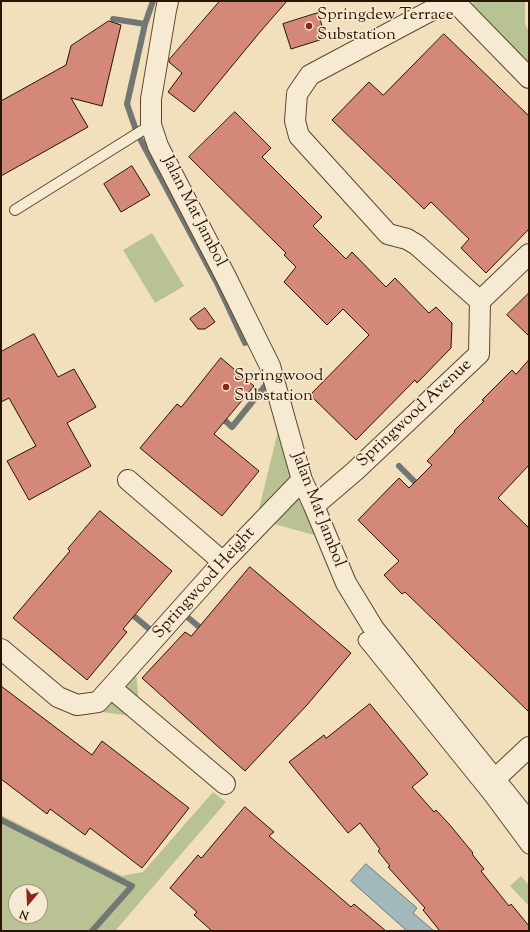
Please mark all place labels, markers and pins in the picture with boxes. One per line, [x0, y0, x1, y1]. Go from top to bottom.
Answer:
place label: Springdew Terrace Substation [317, 6, 454, 46]
marker: Springdew Terrace Substation [304, 21, 314, 31]
place label: Springwood Substation [234, 367, 323, 407]
marker: Springwood Substation [221, 382, 231, 392]

